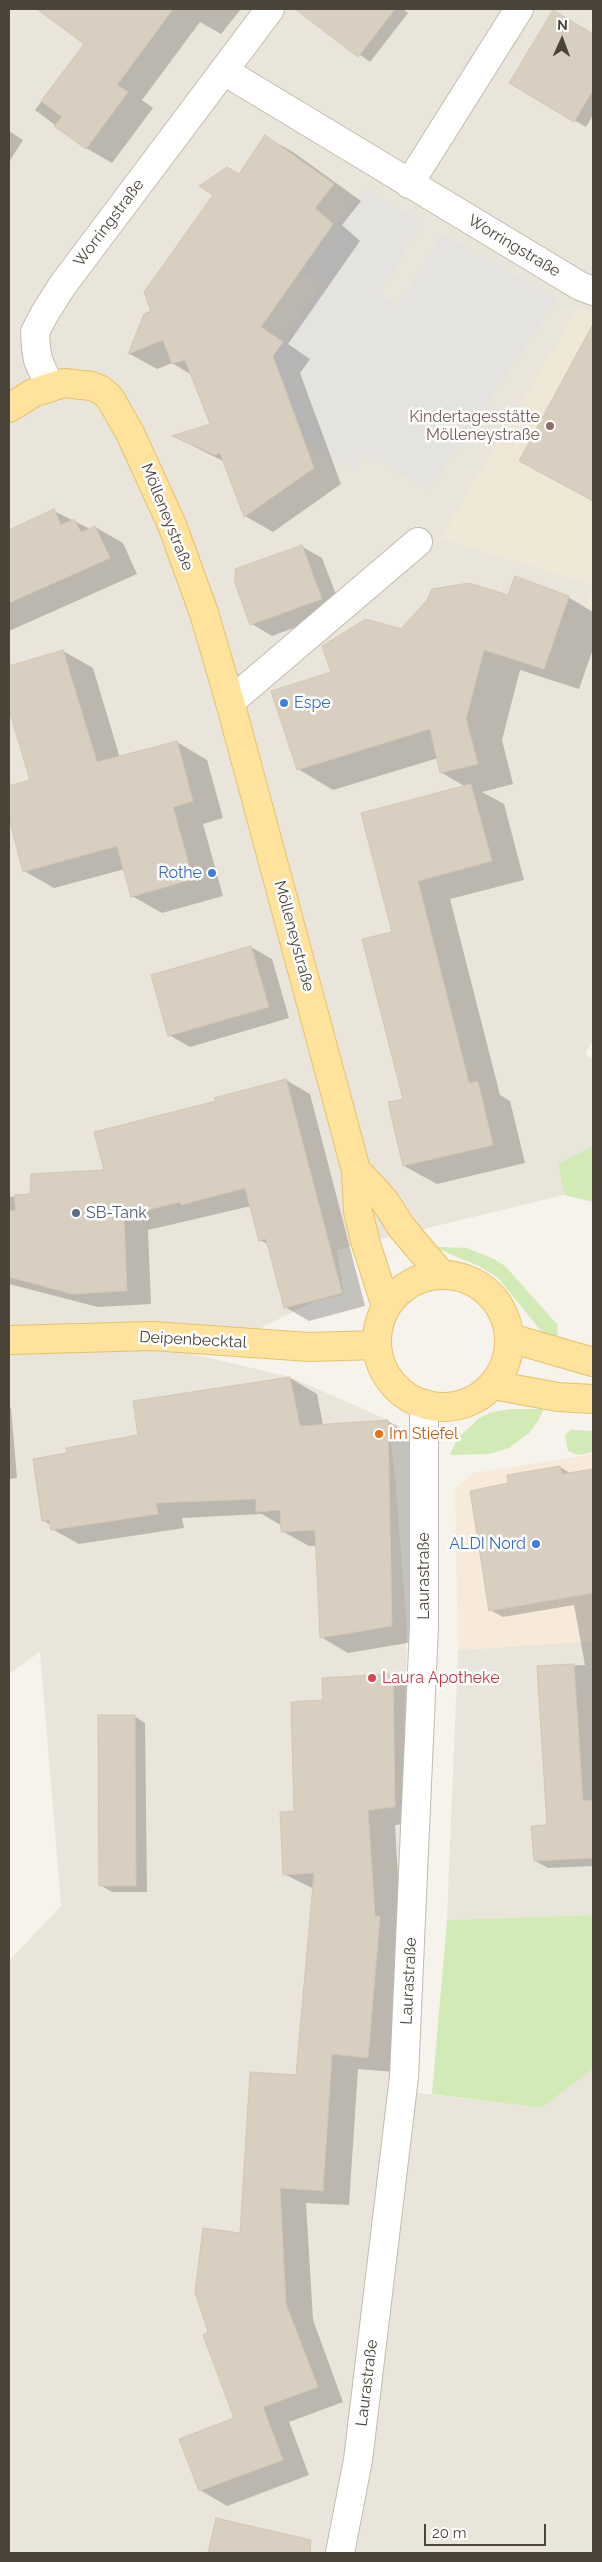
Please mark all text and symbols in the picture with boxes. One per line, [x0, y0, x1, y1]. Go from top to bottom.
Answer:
north arrow [537, 15, 587, 65]
text: N [557, 17, 568, 33]
street label: Worringstraße [70, 175, 148, 271]
street label: Worringstraße [464, 211, 564, 281]
place label: Kindertagesstätte Mölleneystraße [409, 407, 540, 445]
marker: Kindertagesstätte Mölleneystraße [544, 420, 556, 432]
street label: Mölleneystraße [137, 461, 197, 573]
place label: Espe [294, 693, 331, 713]
marker: Espe [278, 697, 290, 709]
place label: Rothe [158, 863, 202, 883]
marker: Rothe [206, 867, 218, 879]
street label: Mölleneystraße [270, 878, 318, 994]
place label: SB-Tank [86, 1203, 147, 1223]
marker: SB-Tank [70, 1207, 82, 1219]
street label: Deipenbecktal [139, 1328, 247, 1352]
place label: Im Stiefel [389, 1424, 458, 1444]
marker: Im Stiefel [373, 1428, 385, 1440]
street label: Laurastraße [414, 1532, 434, 1620]
place label: ALDI Nord [449, 1534, 526, 1554]
marker: ALDI Nord [530, 1538, 542, 1550]
place label: Laura Apotheke [382, 1668, 500, 1688]
marker: Laura Apotheke [366, 1672, 378, 1684]
street label: Laurastraße [397, 1937, 421, 2025]
street label: Laurastraße [352, 2338, 382, 2428]
scale bar [427, 2514, 550, 2546]
text: 20 m [432, 2524, 467, 2542]

